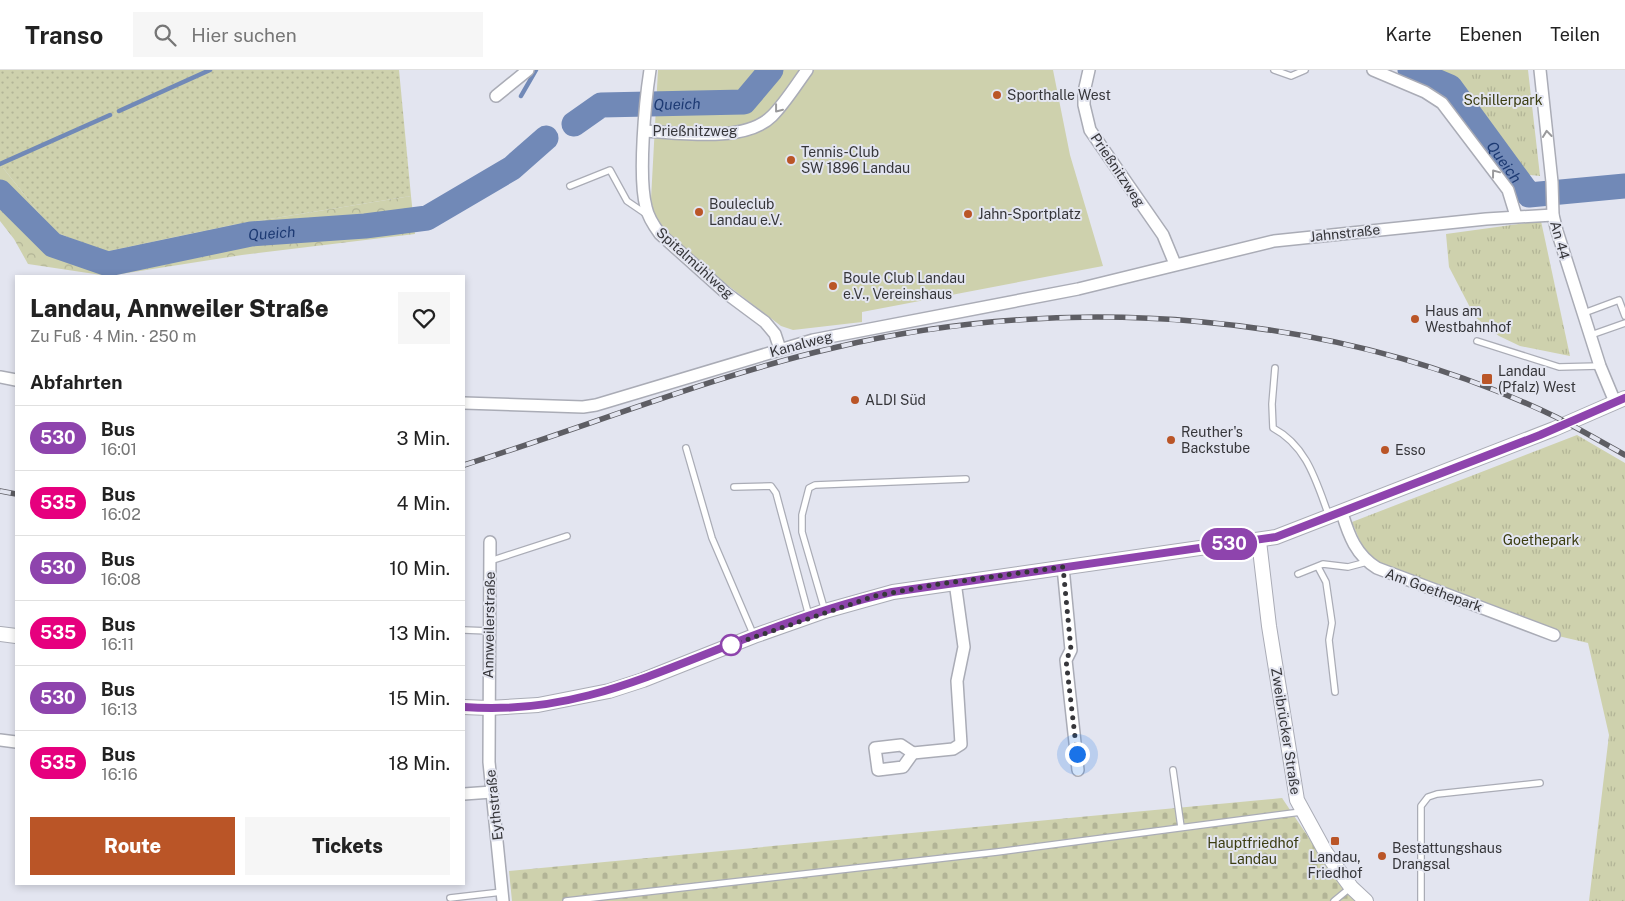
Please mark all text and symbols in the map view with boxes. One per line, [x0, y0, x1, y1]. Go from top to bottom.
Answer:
search box [133, 12, 483, 57]
text: Transo [25, 21, 103, 49]
icon: search [151, 21, 179, 49]
text: Hier suchen [191, 24, 297, 46]
text: Karte [1386, 24, 1431, 45]
text: Ebenen [1459, 24, 1522, 45]
text: Teilen [1550, 24, 1600, 45]
place label: Sporthalle West [1007, 87, 1111, 103]
marker: Sporthalle West [991, 89, 1003, 101]
park label: Schillerpark [1463, 92, 1543, 108]
water label: Queich [653, 94, 701, 112]
one-way arrow [775, 103, 783, 112]
street label: Prießnitzweg [653, 123, 738, 139]
one-way arrow [1542, 129, 1553, 137]
street label: Prießnitzweg [1088, 130, 1149, 210]
water label: Queich [1484, 138, 1525, 186]
place label: Tennis-Club SW 1896 Landau [801, 144, 910, 176]
marker: Tennis-Club SW 1896 Landau [785, 154, 797, 166]
one-way arrow [1492, 170, 1500, 179]
place label: Bouleclub Landau e.V. [709, 196, 782, 228]
marker: Bouleclub Landau e.V. [693, 206, 705, 218]
place label: Jahn-Sportplatz [978, 206, 1081, 222]
marker: Jahn-Sportplatz [962, 208, 974, 220]
street label: An 44 [1547, 219, 1573, 261]
street label: Jahnstraße [1309, 221, 1381, 245]
water label: Queich [247, 222, 296, 243]
street label: Spitalmühlweg [653, 224, 737, 302]
place label: Boule Club Landau e.V., Vereinshaus [843, 270, 965, 302]
marker: Boule Club Landau e.V., Vereinshaus [827, 280, 839, 292]
button: heart [398, 292, 450, 344]
text: Landau, Annweiler Straße [30, 294, 329, 322]
place label: Haus am Westbahnhof [1425, 303, 1512, 335]
marker: Haus am Westbahnhof [1409, 313, 1421, 325]
text: Zu Fuß · 4 Min. · 250 m [30, 327, 196, 346]
street label: Kanalweg [768, 328, 834, 360]
place label: Landau (Pfalz) West [1498, 363, 1576, 395]
text: Abfahrten [30, 371, 122, 393]
marker: Landau (Pfalz) West [1480, 372, 1494, 386]
place label: ALDI Süd [865, 392, 926, 408]
marker: ALDI Süd [849, 394, 861, 406]
text: Bus [101, 418, 135, 440]
place label: Reuther's Backstube [1181, 424, 1250, 456]
text: 530 [40, 427, 76, 448]
text: 3 Min. [397, 427, 450, 449]
marker: Reuther's Backstube [1165, 434, 1177, 446]
text: 16:01 [101, 440, 137, 459]
place label: Esso [1395, 442, 1426, 458]
marker: Esso [1379, 444, 1391, 456]
text: Bus [101, 483, 136, 505]
text: 535 [40, 492, 76, 513]
text: 4 Min. [397, 492, 450, 514]
text: 16:02 [101, 505, 141, 524]
line badge: 530 [1200, 528, 1258, 560]
park label: Goethepark [1503, 532, 1579, 548]
text: 530 [1211, 533, 1247, 554]
text: Bus [101, 548, 135, 570]
text: 530 [40, 557, 76, 578]
text: 10 Min. [389, 557, 450, 579]
street label: Am Goethepark [1383, 565, 1485, 615]
text: 16:08 [101, 570, 141, 589]
street label: Annweilerstraße [480, 571, 498, 679]
text: Bus [101, 613, 136, 635]
text: 535 [40, 622, 76, 643]
text: 13 Min. [389, 622, 450, 644]
unlabelled marker [720, 634, 742, 656]
text: 16:11 [101, 635, 134, 654]
street label: Zweibrücker Straße [1268, 666, 1304, 796]
text: Bus [101, 678, 135, 700]
text: 530 [40, 687, 76, 708]
text: 15 Min. [389, 687, 450, 709]
text: 16:13 [101, 700, 137, 719]
your location [1065, 742, 1090, 767]
text: Bus [101, 743, 136, 765]
text: 535 [40, 752, 76, 773]
text: 18 Min. [388, 752, 450, 774]
text: 16:16 [101, 765, 138, 784]
street label: Eythstraße [482, 769, 506, 841]
button: Route [30, 817, 235, 875]
button: Tickets [245, 817, 450, 875]
park label: Hauptfriedhof Landau [1207, 835, 1299, 867]
marker: Landau, Friedhof [1329, 835, 1341, 847]
place label: Bestattungshaus Drangsal [1392, 840, 1502, 872]
place label: Landau, Friedhof [1308, 849, 1363, 881]
marker: Bestattungshaus Drangsal [1376, 850, 1388, 862]

